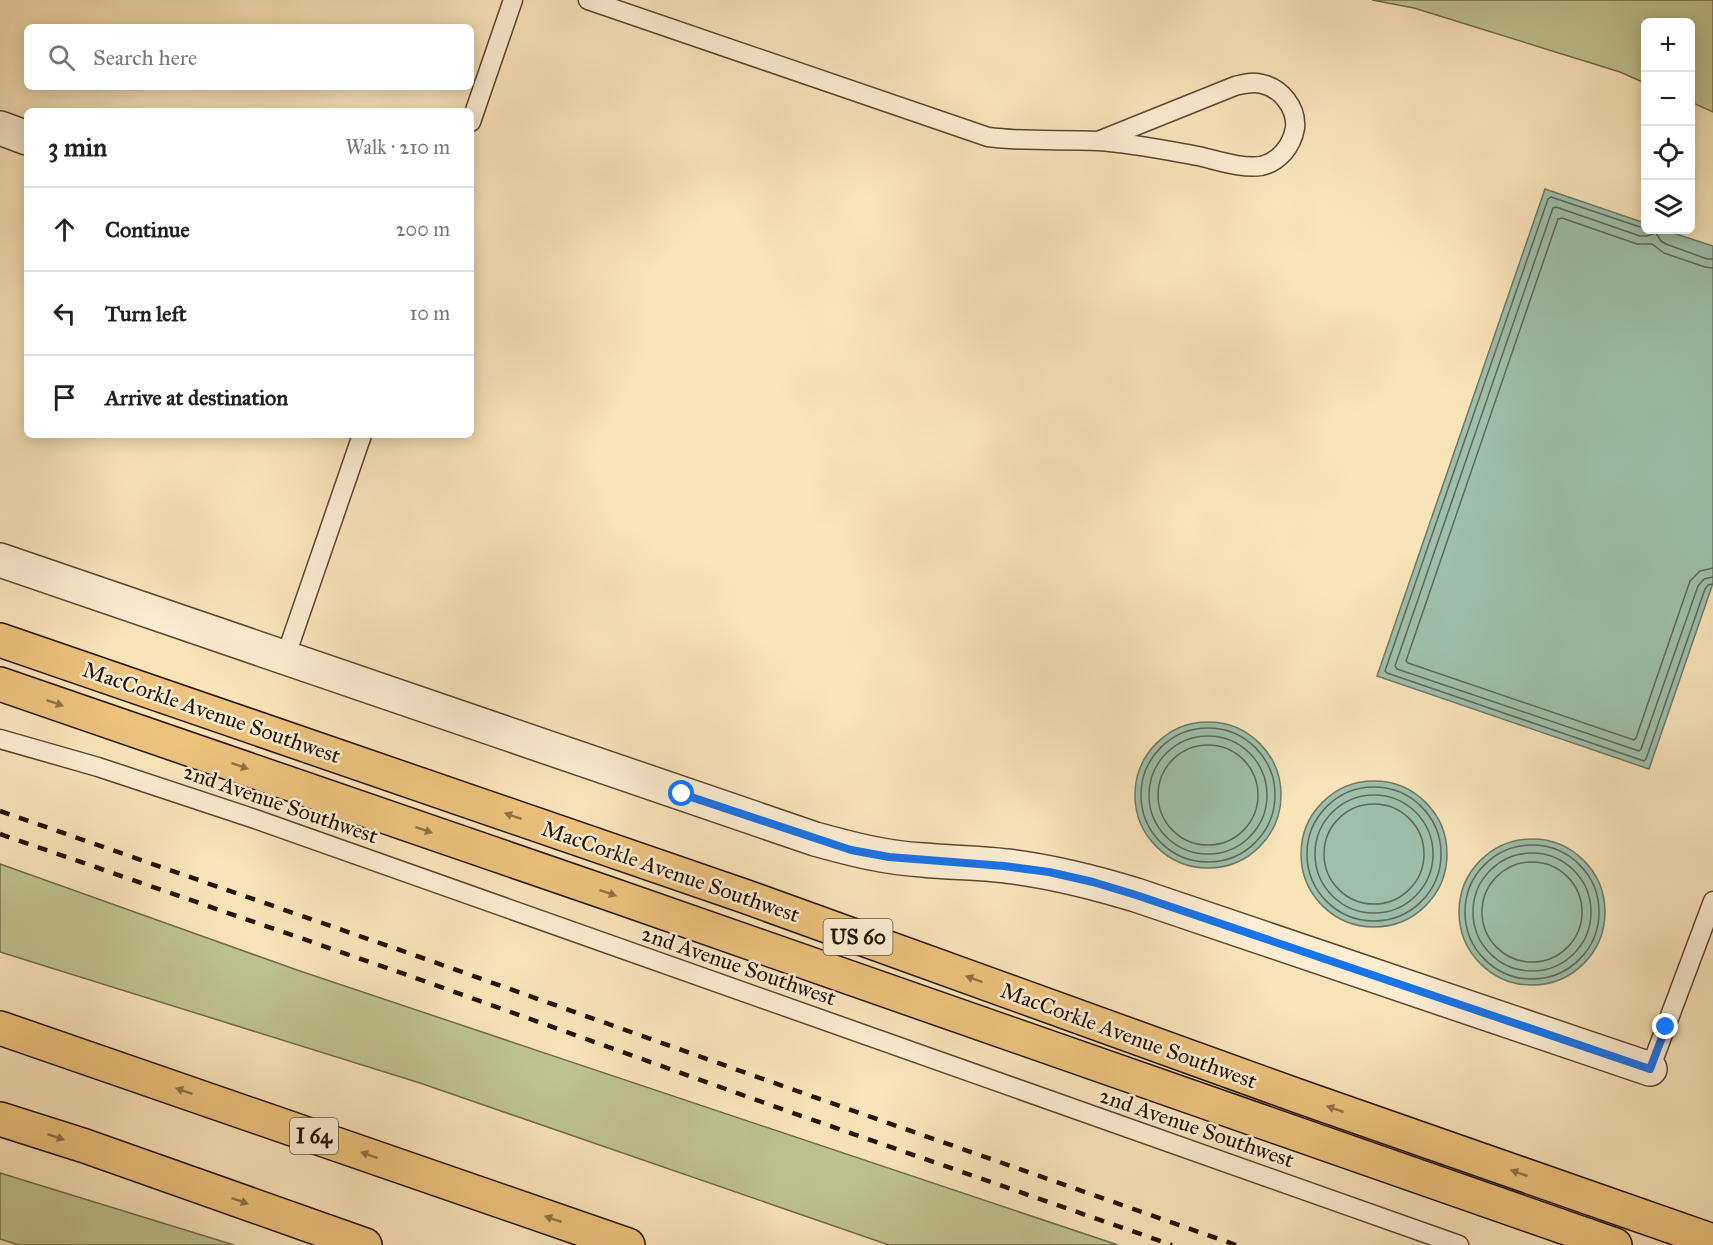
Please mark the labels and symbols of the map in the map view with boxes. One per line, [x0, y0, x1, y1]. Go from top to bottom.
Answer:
street label: MacCorkle Avenue Southwest [79, 656, 344, 769]
one-way arrow [46, 698, 64, 708]
street label: 2nd Avenue Southwest [180, 758, 382, 850]
one-way arrow [231, 762, 249, 772]
route start [668, 780, 694, 806]
one-way arrow [504, 811, 522, 821]
street label: MacCorkle Avenue Southwest [538, 815, 803, 928]
one-way arrow [415, 825, 433, 835]
one-way arrow [599, 889, 617, 899]
road number: US 60 [824, 919, 892, 955]
street label: 2nd Avenue Southwest [638, 920, 840, 1012]
one-way arrow [965, 973, 983, 983]
street label: MacCorkle Avenue Southwest [997, 976, 1261, 1095]
route end [1652, 1013, 1678, 1039]
street label: 2nd Avenue Southwest [1096, 1082, 1298, 1174]
one-way arrow [175, 1086, 193, 1096]
one-way arrow [1326, 1103, 1344, 1113]
road number: I 64 [290, 1118, 338, 1154]
one-way arrow [47, 1132, 65, 1142]
one-way arrow [360, 1150, 378, 1160]
one-way arrow [1510, 1168, 1528, 1177]
one-way arrow [231, 1196, 249, 1206]
one-way arrow [544, 1214, 562, 1223]

